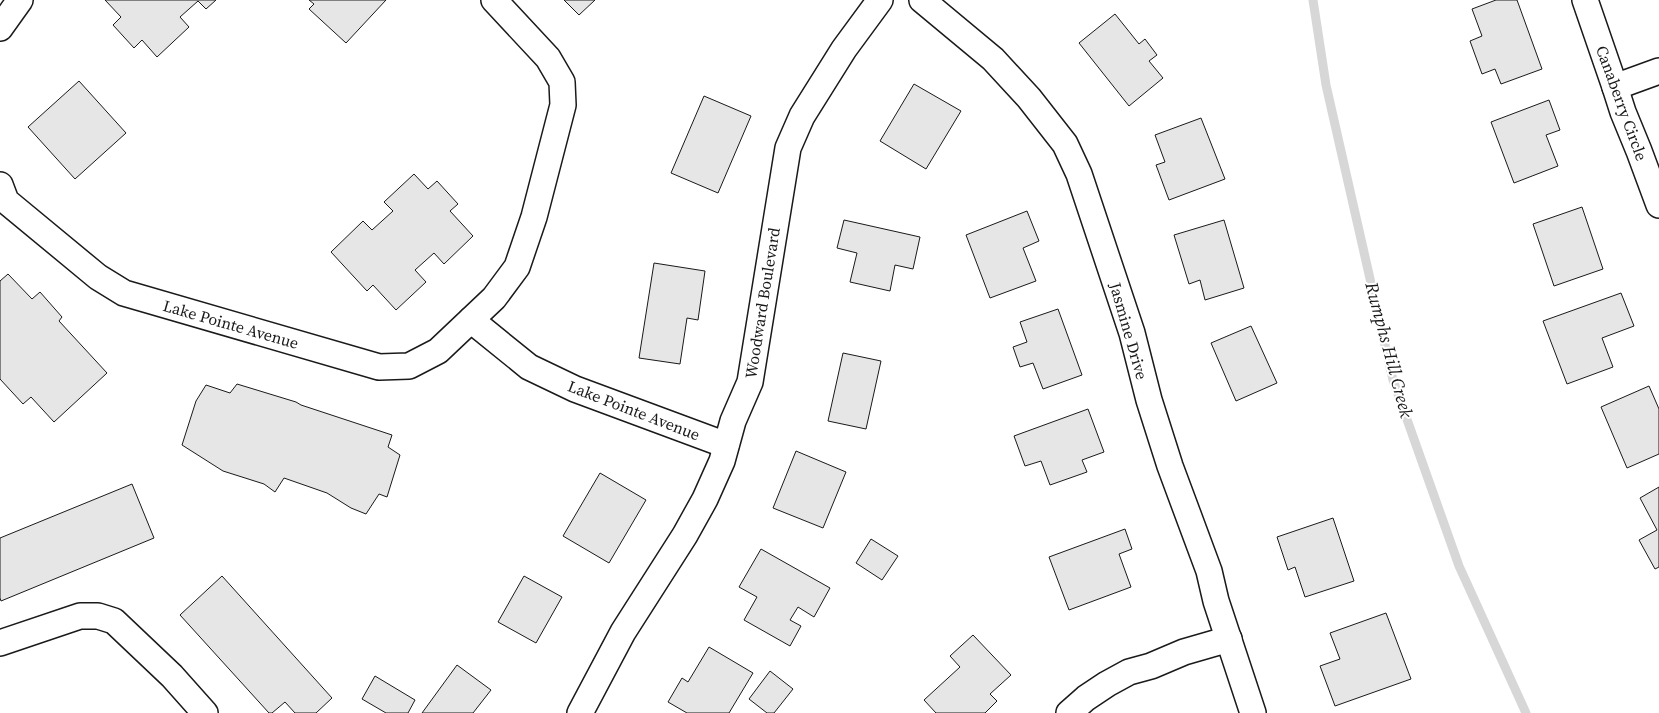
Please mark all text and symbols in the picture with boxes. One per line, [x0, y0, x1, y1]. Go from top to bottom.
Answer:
street label: Canaberry Circle [1591, 42, 1653, 164]
street label: Woodward Boulevard [739, 226, 785, 380]
water label: Rumphs Hill Creek [1359, 278, 1420, 421]
street label: Jasmine Drive [1104, 279, 1153, 382]
street label: Lake Pointe Avenue [161, 294, 301, 354]
street label: Lake Pointe Avenue [565, 375, 703, 445]

